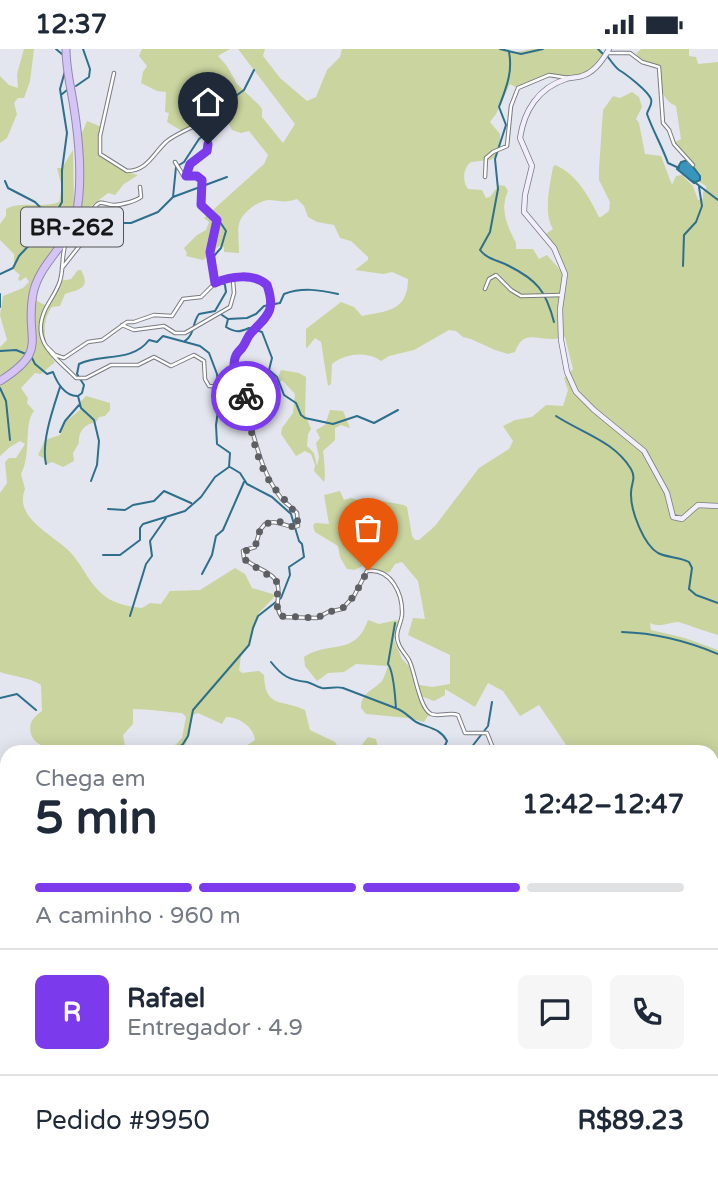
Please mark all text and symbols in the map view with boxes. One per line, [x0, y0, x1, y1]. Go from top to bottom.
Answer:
text: 12:37 [35, 9, 107, 40]
pin [178, 72, 238, 144]
icon: home [189, 83, 227, 121]
road number: BR-262 [21, 207, 123, 246]
courier [211, 361, 281, 431]
icon: bike [227, 377, 265, 415]
pin [338, 498, 398, 570]
icon: bag [349, 509, 387, 547]
text: Chega em [35, 765, 146, 793]
text: 12:42–12:47 [522, 789, 684, 820]
text: 5 min [35, 791, 158, 846]
text: A caminho · 960 m [35, 902, 241, 930]
button: chat [518, 975, 592, 1049]
button: phone [610, 975, 684, 1049]
text: Rafael [127, 983, 205, 1014]
text: R [63, 997, 81, 1028]
text: Entregador · 4.9 [127, 1014, 303, 1042]
text: Pedido #9950 [35, 1105, 210, 1136]
text: R$89.23 [577, 1105, 684, 1136]

